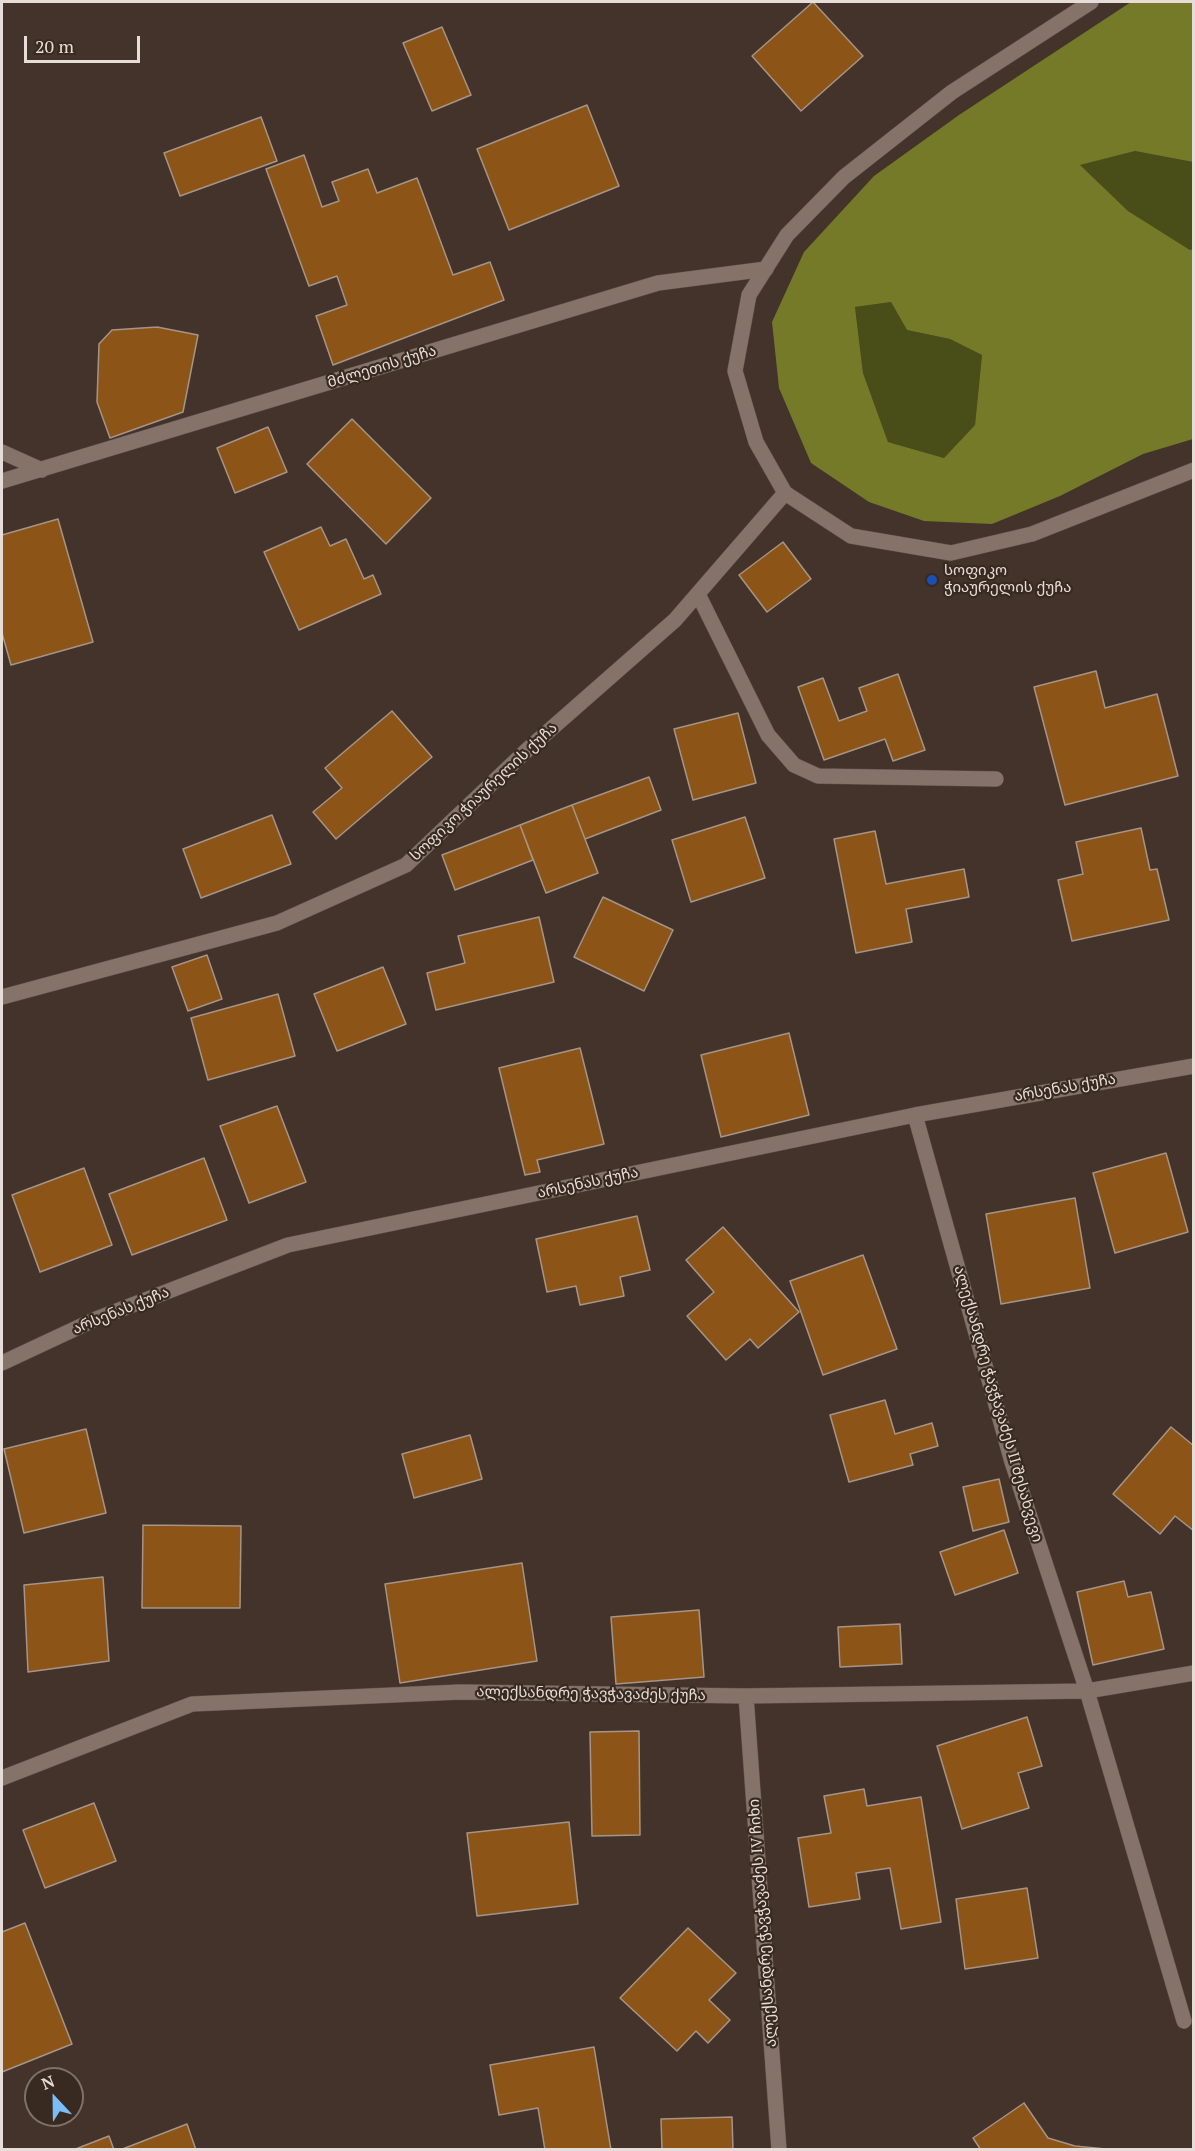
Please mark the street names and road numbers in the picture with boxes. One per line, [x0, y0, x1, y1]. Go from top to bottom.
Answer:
street label: მძლეთის ქუჩა [325, 342, 439, 392]
street label: სოფიკო ჭიაურელის ქუჩა [407, 719, 561, 865]
street label: არსენას ქუჩა [1013, 1070, 1117, 1106]
street label: არსენას ქუჩა [536, 1164, 640, 1202]
street label: ალექსანდრე ჭავჭავაძეს II შესახვევი [950, 1264, 1046, 1544]
street label: არსენას ქუჩა [70, 1283, 172, 1339]
street label: ალექსანდრე ჭავჭავაძეს ქუჩა [476, 1683, 706, 1705]
street label: ალექსანდრე ჭავჭავაძეს IV ჩიხი [745, 1798, 781, 2048]

